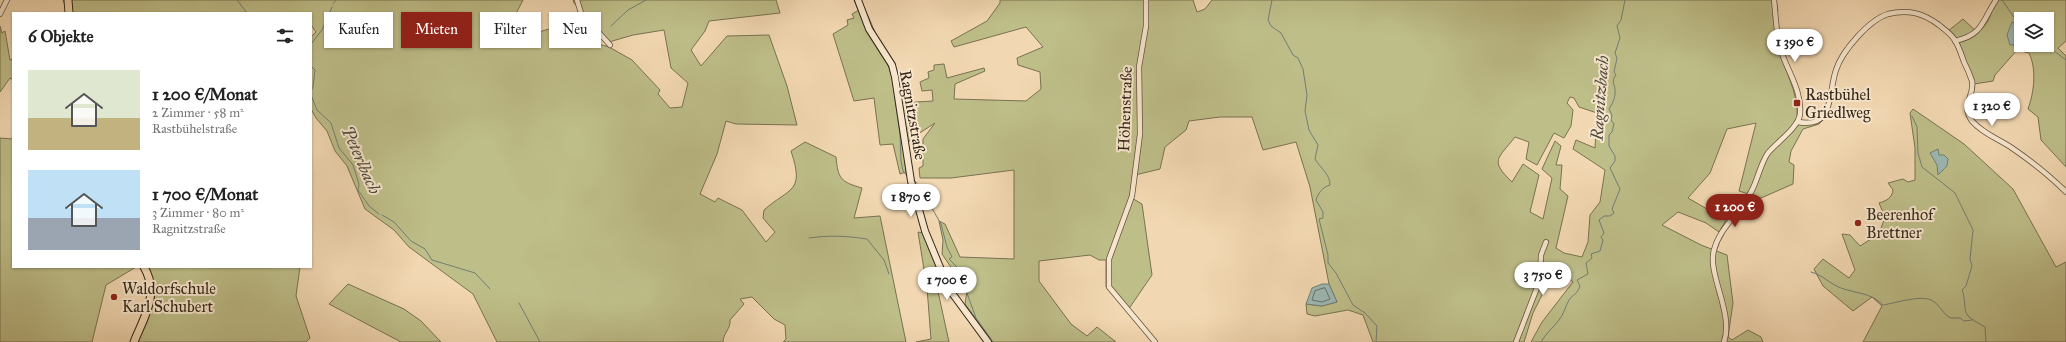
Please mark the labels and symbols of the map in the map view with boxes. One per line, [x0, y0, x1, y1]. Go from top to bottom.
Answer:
pin: 1 390 € [1758, 29, 1832, 63]
water label: Ragnitzbach [1586, 55, 1613, 142]
street label: Höhenstraße [1114, 66, 1136, 152]
street label: Ragnitzstraße [895, 69, 930, 162]
place label: Rastbühel Griedlweg [1805, 85, 1871, 123]
pin: 1 320 € [1955, 93, 2029, 127]
marker: Rastbühel Griedlweg [1792, 98, 1802, 108]
water label: Peterlbach [337, 123, 385, 197]
pin: 1 870 € [874, 184, 948, 218]
pin: 1 200 € [1698, 194, 1772, 228]
place label: Beerenhof Brettner [1866, 205, 1936, 242]
marker: Beerenhof Brettner [1853, 218, 1863, 228]
pin: 3 750 € [1506, 262, 1580, 296]
pin: 1 700 € [910, 267, 984, 301]
place label: Waldorfschule Karl Schubert [122, 279, 216, 316]
marker: Waldorfschule Karl Schubert [109, 292, 119, 302]

